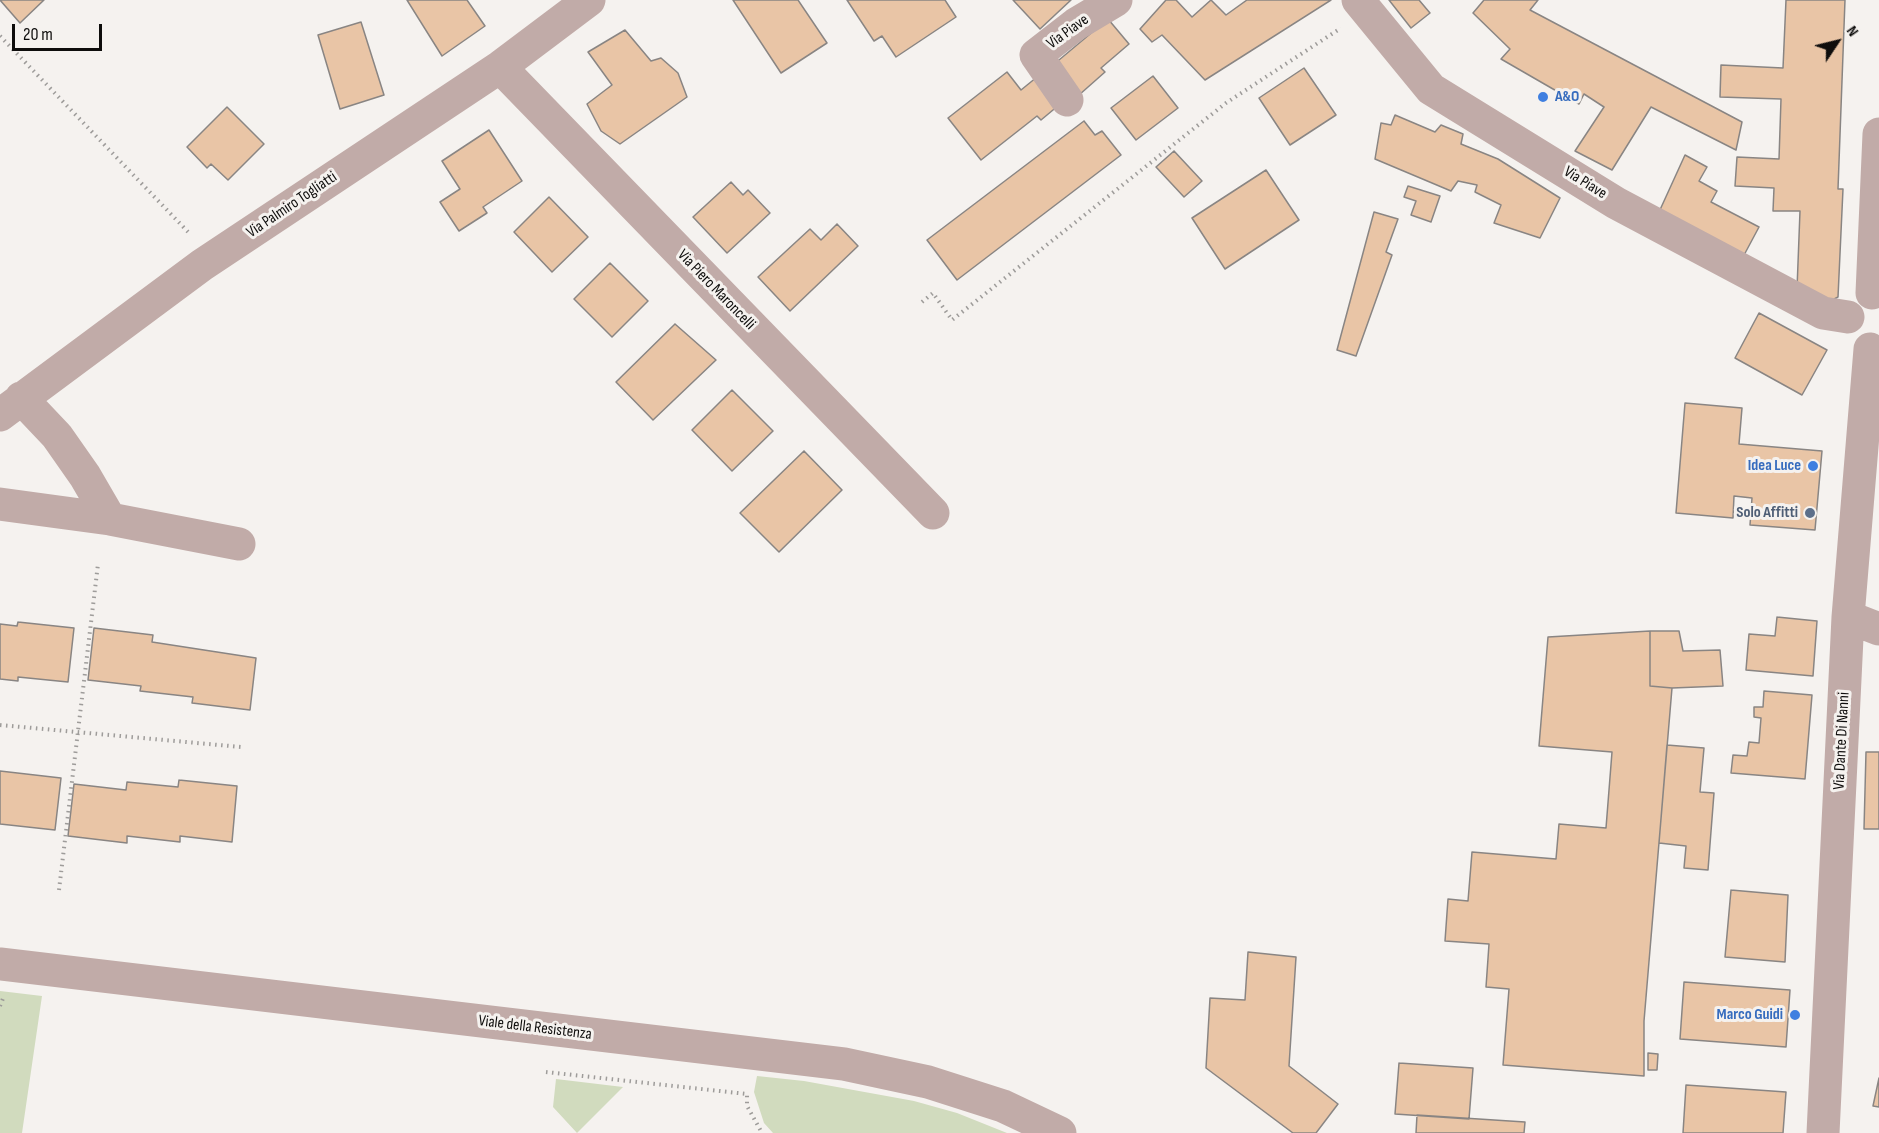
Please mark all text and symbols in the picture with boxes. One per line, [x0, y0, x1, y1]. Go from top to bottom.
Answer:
street label: Via Piave [1043, 10, 1093, 54]
scale bar [15, 12, 105, 50]
north arrow [1807, 12, 1867, 72]
text: N [1842, 22, 1862, 40]
text: 20 m [23, 24, 53, 45]
place label: A&O [1555, 87, 1579, 107]
marker: A&O [1536, 90, 1550, 104]
street label: Via Piave [1560, 162, 1610, 204]
street label: Via Palmiro Togliatti [243, 168, 341, 242]
street label: Via Piero Maroncelli [673, 246, 759, 334]
place label: Idea Luce [1748, 456, 1801, 476]
marker: Idea Luce [1806, 459, 1820, 473]
place label: Solo Affitti [1736, 503, 1798, 523]
marker: Solo Affitti [1803, 506, 1817, 520]
street label: Via Dante Di Nanni [1830, 692, 1854, 790]
place label: Marco Guidi [1717, 1005, 1783, 1025]
marker: Marco Guidi [1788, 1008, 1802, 1022]
street label: Viale della Resistenza [477, 1012, 593, 1044]

